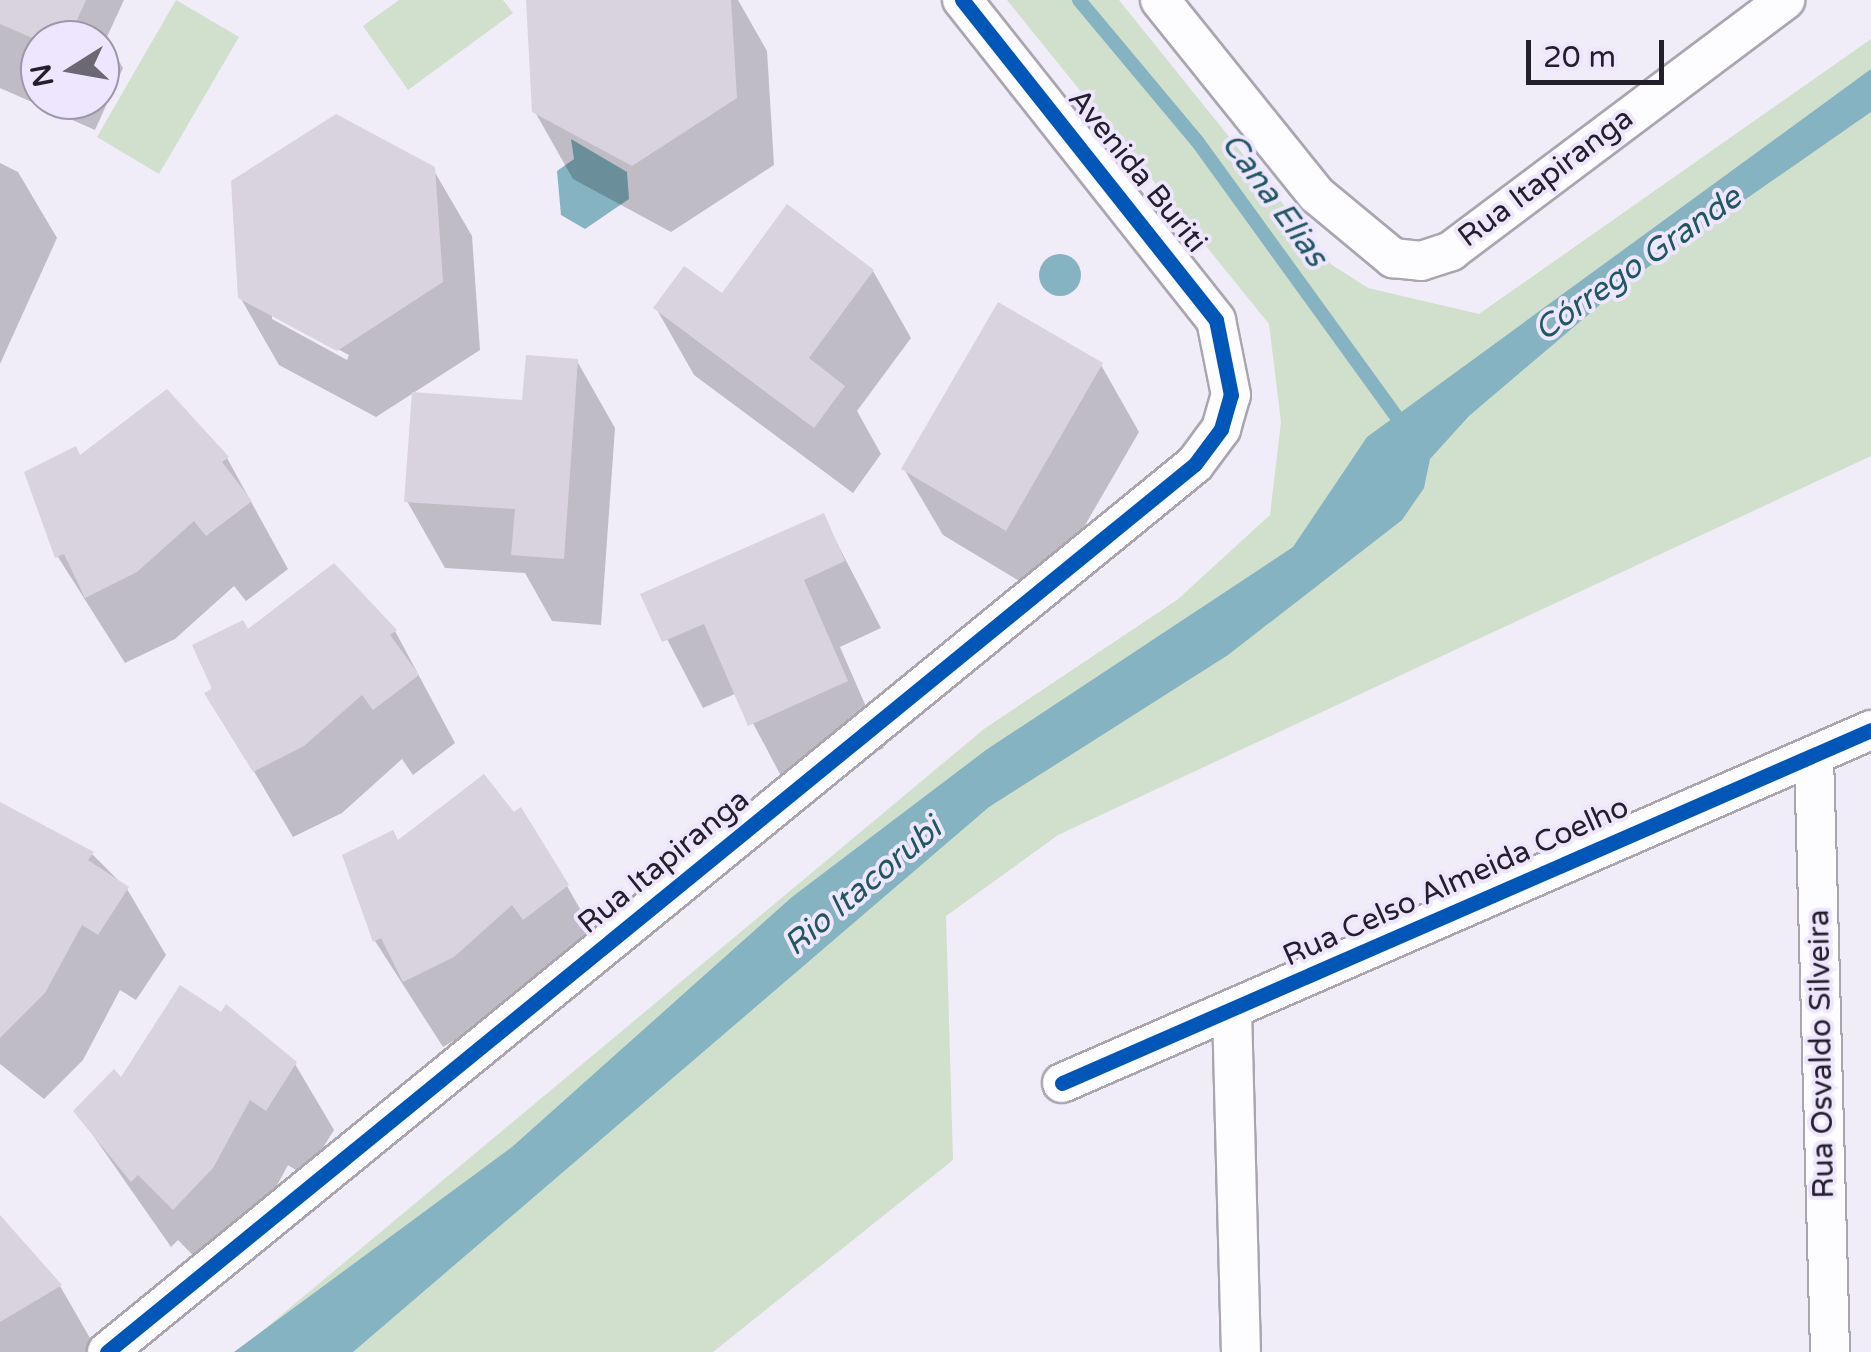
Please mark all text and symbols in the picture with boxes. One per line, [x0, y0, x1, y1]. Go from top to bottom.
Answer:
north arrow [20, 20, 120, 120]
scale bar [1531, 20, 1668, 82]
text: 20 m [1543, 39, 1616, 76]
text: N [24, 61, 61, 90]
street label: Avenida Buriti [1060, 82, 1214, 260]
street label: Rua Itapiranga [1451, 101, 1641, 255]
water label: Cana Elias [1213, 126, 1335, 274]
water label: Córrego Grande [1527, 178, 1749, 350]
street label: Rua Itapiranga [571, 782, 757, 942]
street label: Rua Celso Almeida Coelho [1278, 789, 1634, 975]
water label: Rio Itacorubi [776, 810, 950, 964]
street label: Rua Osvaldo Silveira [1801, 909, 1843, 1199]

